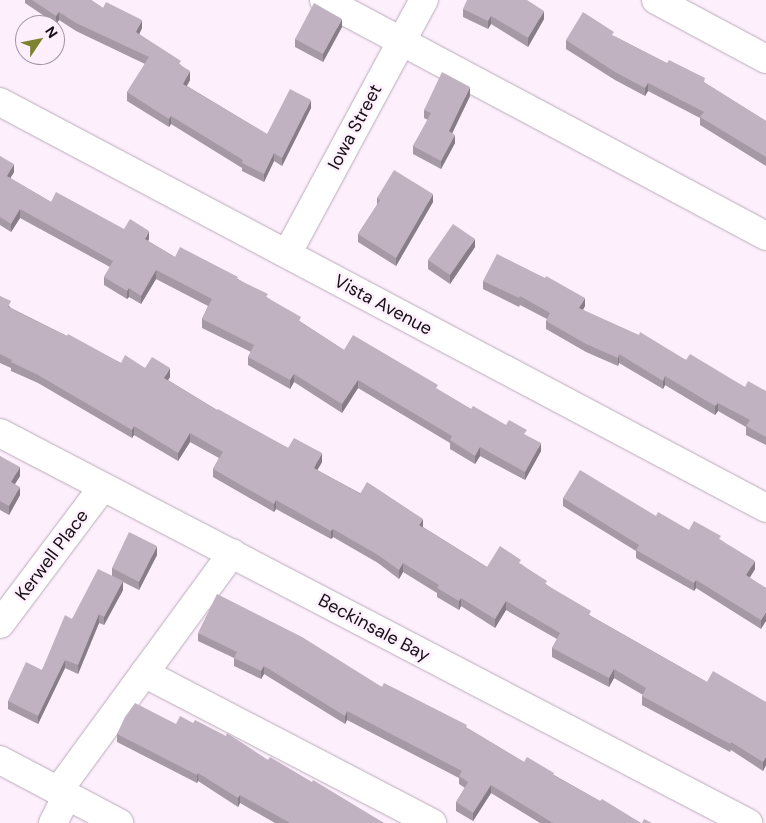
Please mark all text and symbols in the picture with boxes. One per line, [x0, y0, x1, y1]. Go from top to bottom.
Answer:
north arrow [15, 15, 65, 65]
text: N [41, 23, 62, 41]
street label: Iowa Street [324, 81, 386, 173]
street label: Vista Avenue [330, 270, 436, 340]
street label: Kerwell Place [11, 505, 93, 605]
street label: Beckinsale Bay [314, 590, 434, 666]

